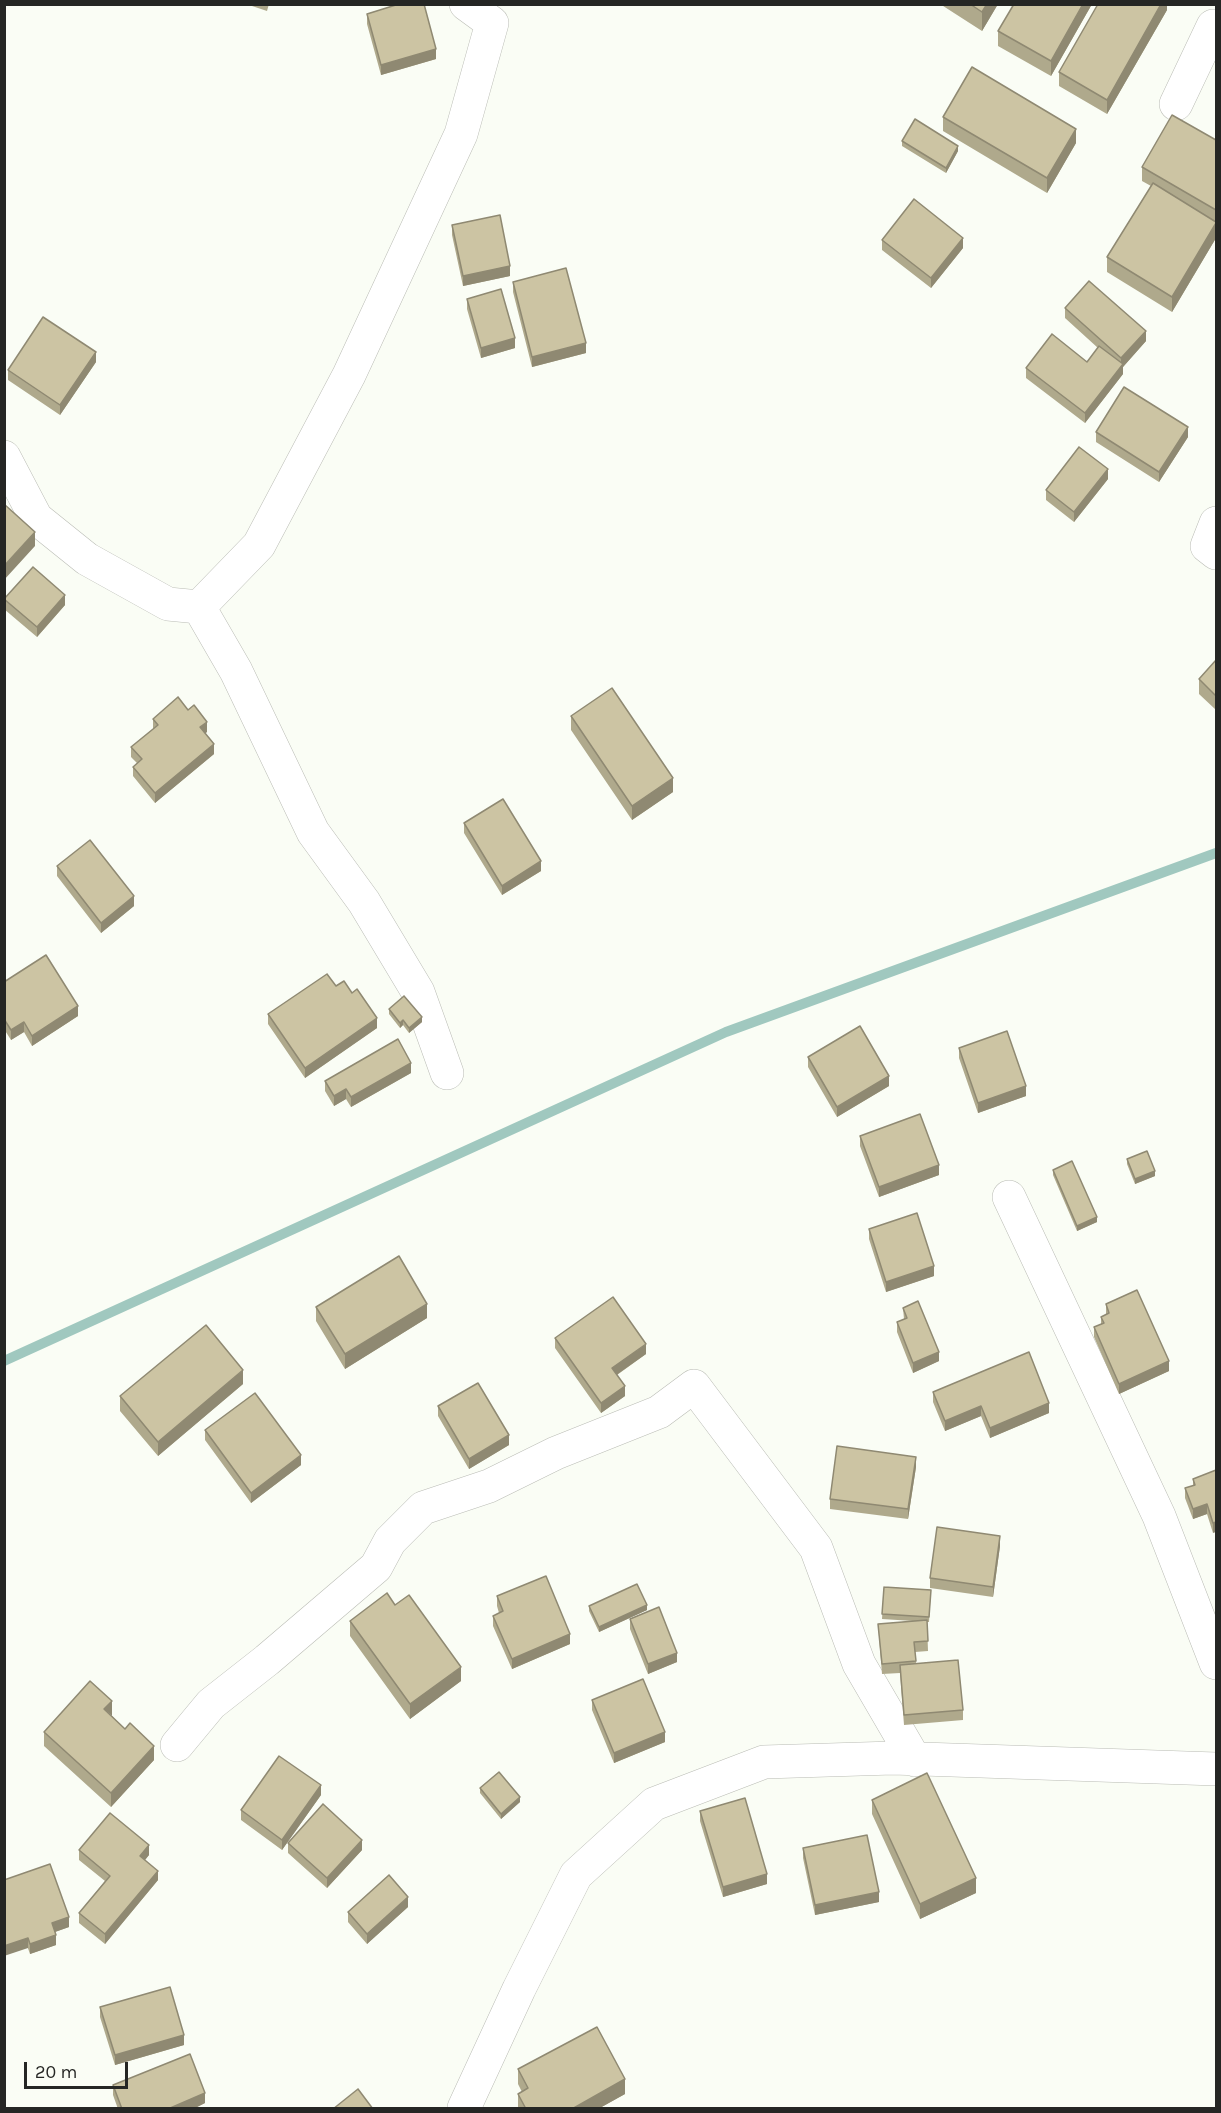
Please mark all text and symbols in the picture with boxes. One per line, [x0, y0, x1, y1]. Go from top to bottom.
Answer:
scale bar [27, 2050, 130, 2088]
text: 20 m [35, 2061, 77, 2083]

